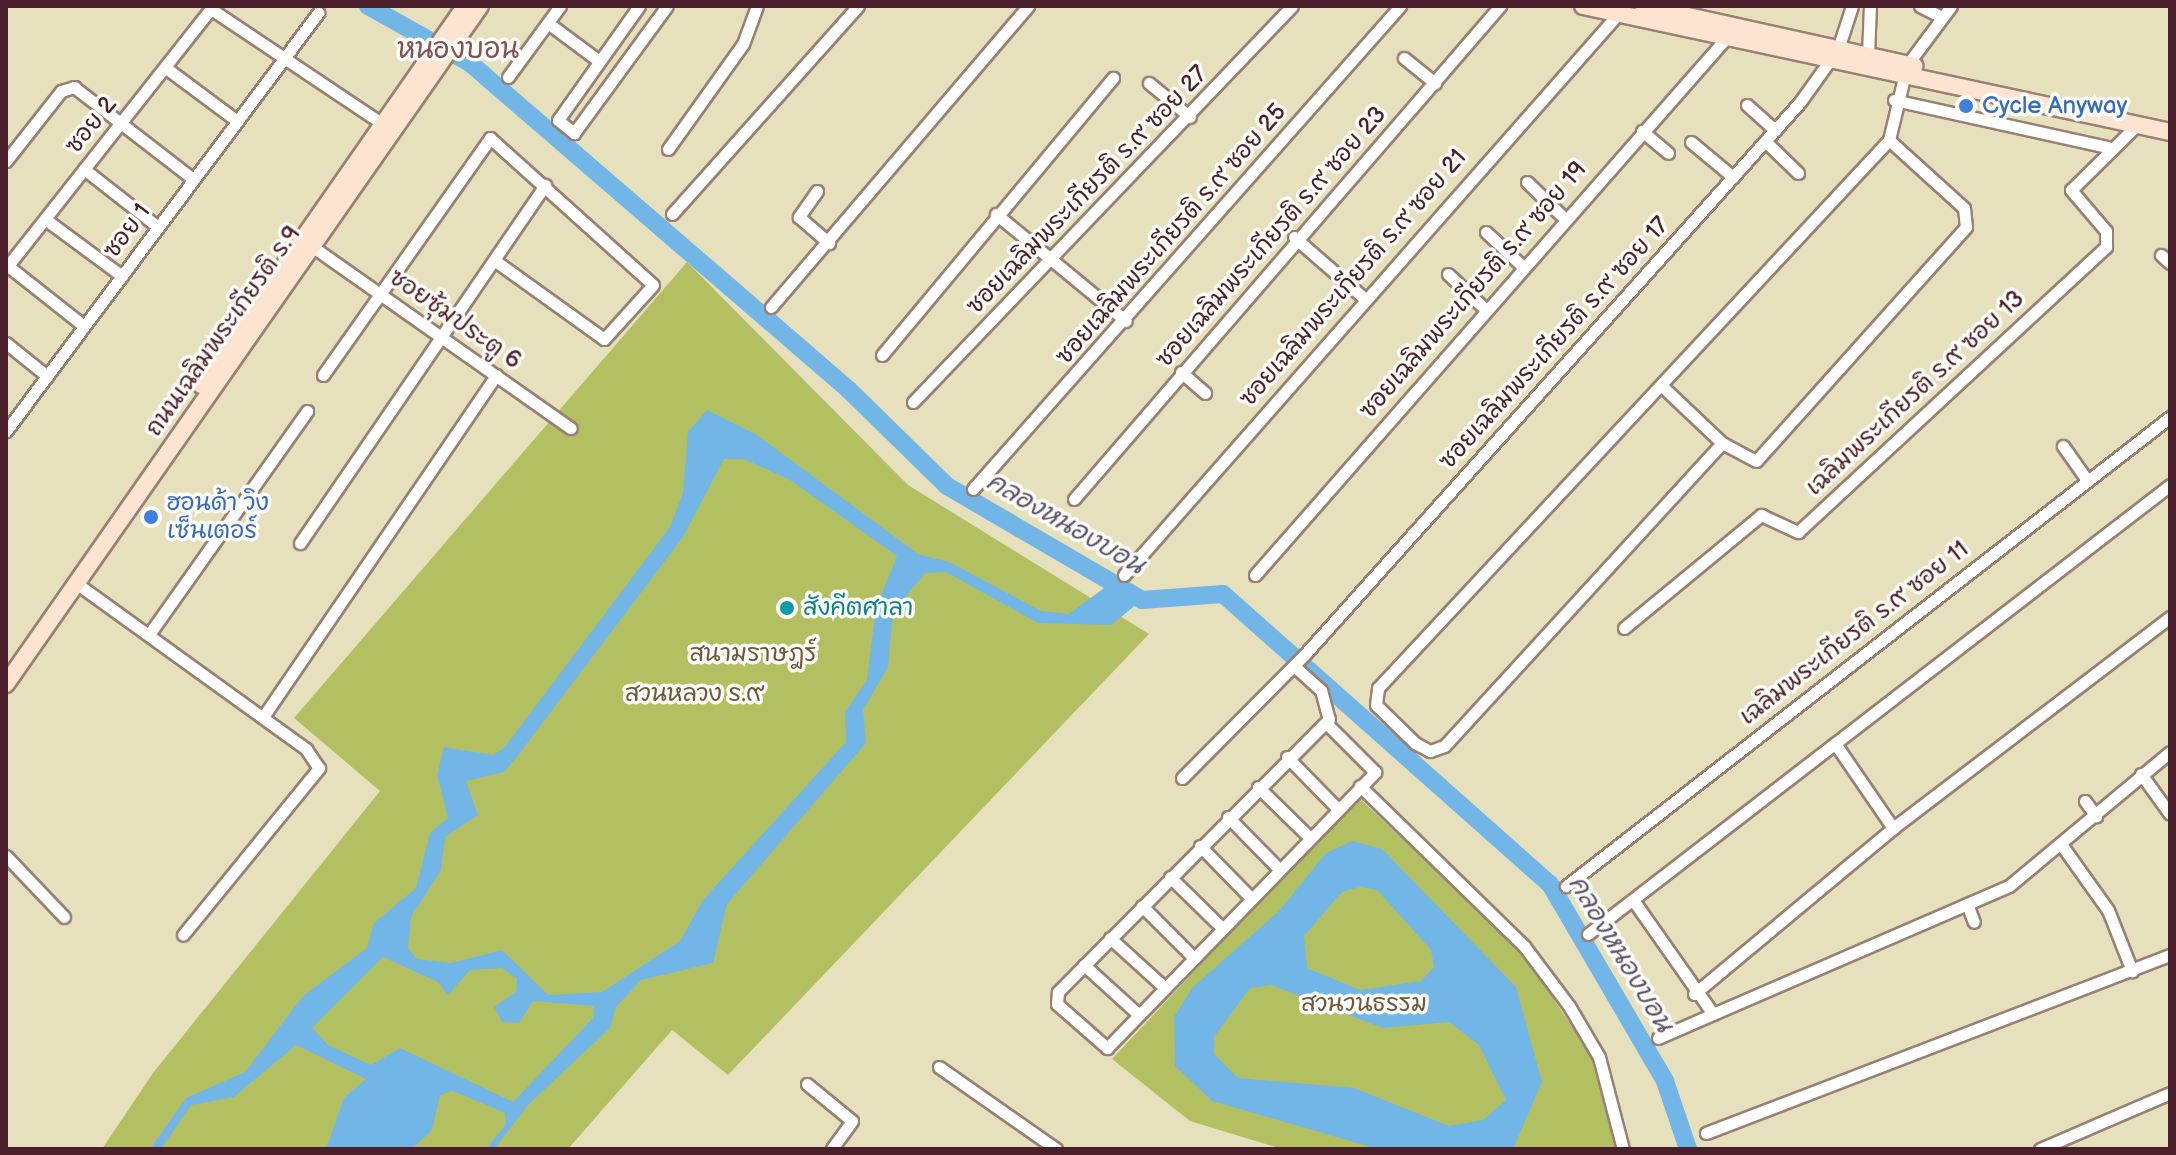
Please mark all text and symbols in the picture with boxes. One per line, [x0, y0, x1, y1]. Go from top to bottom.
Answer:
district label: หนองบอน [397, 33, 519, 67]
street label: ซอยเฉลิมพระเกียรติ ร.๙ ซอย 27 [961, 60, 1213, 320]
street label: ซอย 2 [59, 91, 123, 159]
place label: Cycle Anyway [1982, 92, 2127, 120]
marker: Cycle Anyway [1957, 97, 1975, 115]
street label: ซอยเฉลิมพระเกียรติ ร.๙ ซอย 25 [1050, 98, 1292, 370]
street label: ซอยเฉลิมพระเกียรติ ร.๙ ซอย 23 [1150, 100, 1392, 374]
street label: ซอยเฉลิมพระเกียรติ ร.๙ ซอย 21 [1233, 143, 1473, 413]
street label: ซอยเฉลิมพระเกียรติ ร.๙ ซอย 19 [1353, 155, 1593, 425]
street label: ซอย 1 [97, 198, 157, 264]
street label: ซอยเฉลิมพระเกียรติ ร.๙ ซอย 17 [1433, 211, 1675, 475]
street label: ถนนเฉลิมพระเกียรติ ร.9 [139, 220, 307, 442]
street label: ซอยซุ้มประตู 6 [383, 263, 527, 375]
street label: เฉลิมพระเกียรติ ร.๙ ซอย 13 [1800, 284, 2030, 502]
water label: คลองหนองบอน [981, 466, 1149, 582]
place label: ฮอนด้า วิง เซ็นเตอร์ [167, 489, 269, 545]
marker: ฮอนด้า วิง เซ็นเตอร์ [142, 508, 160, 526]
street label: เฉลิมพระเกียรติ ร.๙ ซอย 11 [1734, 535, 1974, 731]
place label: สังคีตศาลา [803, 594, 913, 622]
marker: สังคีตศาลา [778, 599, 796, 617]
park label: สนามราษฎร์ [689, 640, 817, 668]
park label: สวนหลวง ร.๙ [625, 680, 763, 708]
water label: คลองหนองบอน [1561, 870, 1679, 1038]
park label: สวนวนธรรม [1301, 990, 1427, 1018]

